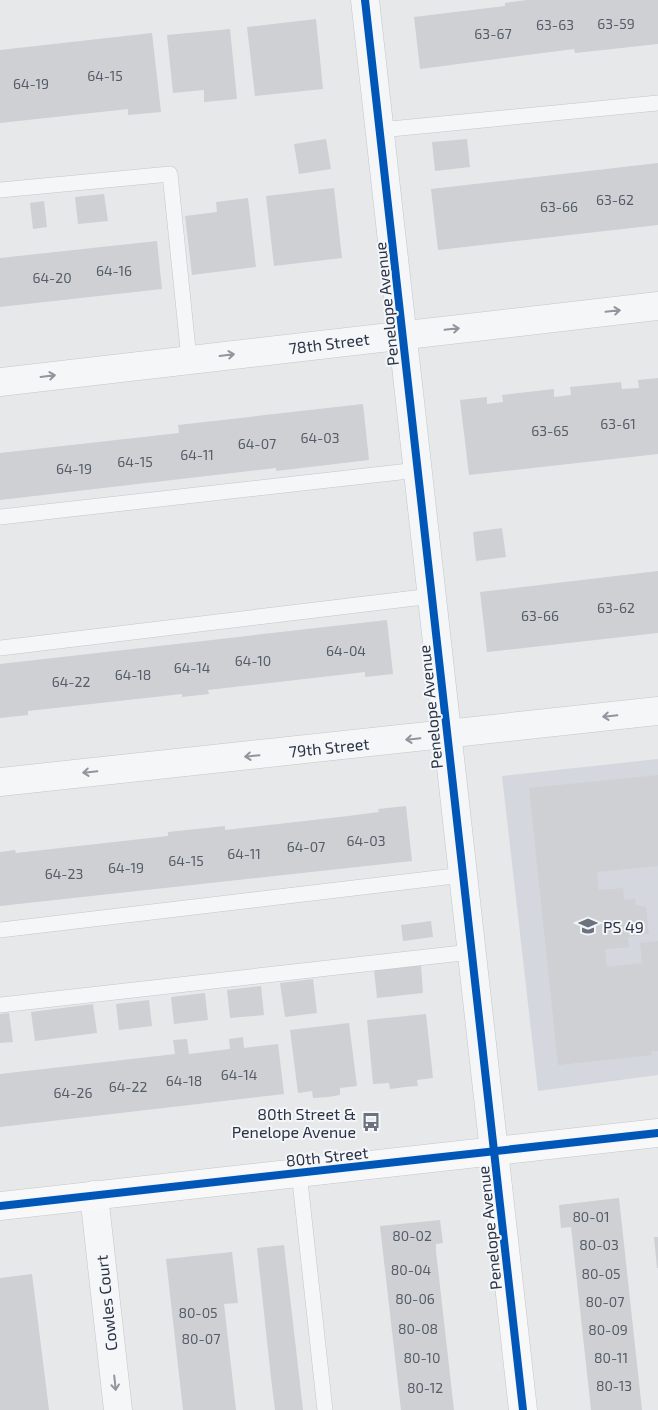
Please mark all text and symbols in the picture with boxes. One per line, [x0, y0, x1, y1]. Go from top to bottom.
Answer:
house number: 63-59 [597, 15, 635, 32]
house number: 63-63 [536, 16, 574, 33]
house number: 63-67 [474, 25, 512, 42]
house number: 64-15 [87, 67, 123, 84]
house number: 64-19 [13, 75, 49, 92]
house number: 63-62 [596, 191, 634, 208]
house number: 63-66 [540, 198, 578, 215]
street label: Penelope Avenue [370, 241, 402, 367]
house number: 64-16 [96, 262, 132, 279]
house number: 64-20 [32, 269, 72, 286]
one-way arrow [605, 306, 621, 316]
one-way arrow [443, 324, 459, 333]
street label: 78th Street [287, 329, 371, 357]
one-way arrow [219, 350, 235, 360]
one-way arrow [40, 371, 56, 381]
house number: 63-61 [600, 415, 636, 432]
house number: 63-65 [531, 422, 569, 439]
house number: 64-03 [300, 429, 340, 446]
house number: 64-07 [238, 435, 276, 452]
house number: 64-11 [180, 446, 214, 463]
house number: 64-15 [117, 453, 153, 470]
house number: 64-19 [56, 460, 92, 477]
house number: 63-62 [597, 599, 635, 616]
house number: 63-66 [521, 607, 559, 624]
house number: 64-04 [326, 642, 366, 659]
street label: Penelope Avenue [414, 644, 446, 770]
house number: 64-10 [235, 652, 271, 669]
house number: 64-14 [174, 659, 210, 676]
house number: 64-18 [115, 666, 151, 683]
house number: 64-22 [52, 673, 90, 690]
one-way arrow [602, 711, 618, 721]
street label: 79th Street [288, 733, 370, 761]
one-way arrow [406, 734, 422, 744]
one-way arrow [244, 751, 260, 760]
one-way arrow [82, 768, 98, 777]
house number: 64-03 [346, 832, 386, 849]
house number: 64-07 [287, 838, 325, 855]
house number: 64-11 [227, 845, 261, 862]
house number: 64-15 [168, 852, 204, 869]
house number: 64-19 [108, 859, 144, 876]
house number: 64-23 [45, 865, 83, 882]
school or university icon: PS 49 [577, 915, 599, 937]
place label: PS 49 [603, 917, 644, 936]
house number: 64-14 [221, 1066, 257, 1083]
house number: 64-18 [166, 1072, 202, 1089]
house number: 64-22 [109, 1078, 147, 1095]
house number: 64-26 [54, 1084, 92, 1101]
place label: 80th Street & Penelope Avenue [232, 1104, 356, 1141]
bus stop icon: 80th Street & Penelope Avenue [360, 1111, 382, 1133]
street label: 80th Street [285, 1142, 369, 1170]
street label: Penelope Avenue [473, 1165, 505, 1291]
house number: 80-01 [572, 1208, 610, 1225]
house number: 80-02 [392, 1227, 432, 1244]
house number: 80-03 [579, 1236, 619, 1253]
street label: Cowles Court [92, 1254, 120, 1352]
house number: 80-04 [391, 1261, 431, 1278]
house number: 80-05 [581, 1265, 621, 1282]
house number: 80-06 [395, 1290, 435, 1307]
house number: 80-07 [586, 1293, 624, 1310]
house number: 80-05 [178, 1304, 218, 1321]
house number: 80-08 [398, 1320, 438, 1337]
house number: 80-09 [588, 1321, 628, 1338]
house number: 80-07 [182, 1330, 220, 1347]
house number: 80-10 [404, 1349, 440, 1366]
house number: 80-11 [594, 1349, 628, 1366]
one-way arrow [110, 1374, 120, 1390]
house number: 80-13 [596, 1377, 632, 1394]
house number: 80-12 [407, 1379, 443, 1396]

